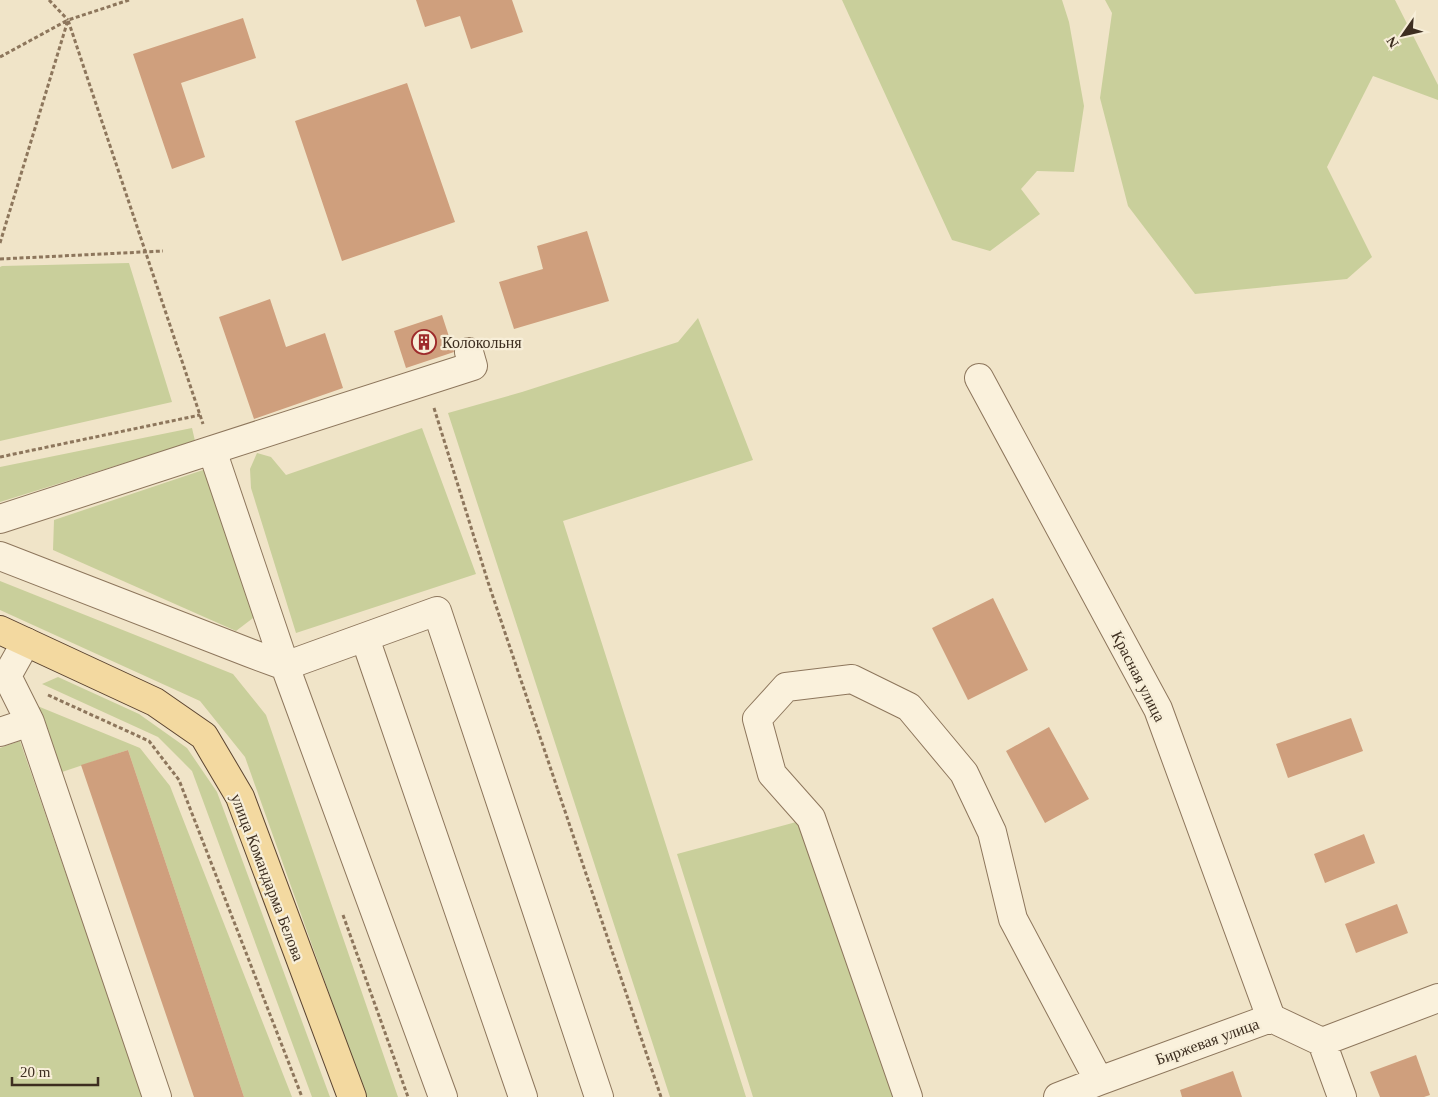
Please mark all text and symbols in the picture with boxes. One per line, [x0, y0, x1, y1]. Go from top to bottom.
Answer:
north arrow [1378, 10, 1428, 60]
text: N [1384, 34, 1402, 50]
building icon: Колокольня [411, 329, 437, 355]
place label: Колокольня [442, 334, 522, 351]
street label: Красная улица [1108, 628, 1169, 725]
street label: улица Командарма Белова [227, 791, 307, 963]
street label: Биржевая улица [1153, 1015, 1262, 1069]
scale bar [12, 1054, 99, 1086]
text: 20 m [20, 1064, 51, 1080]

